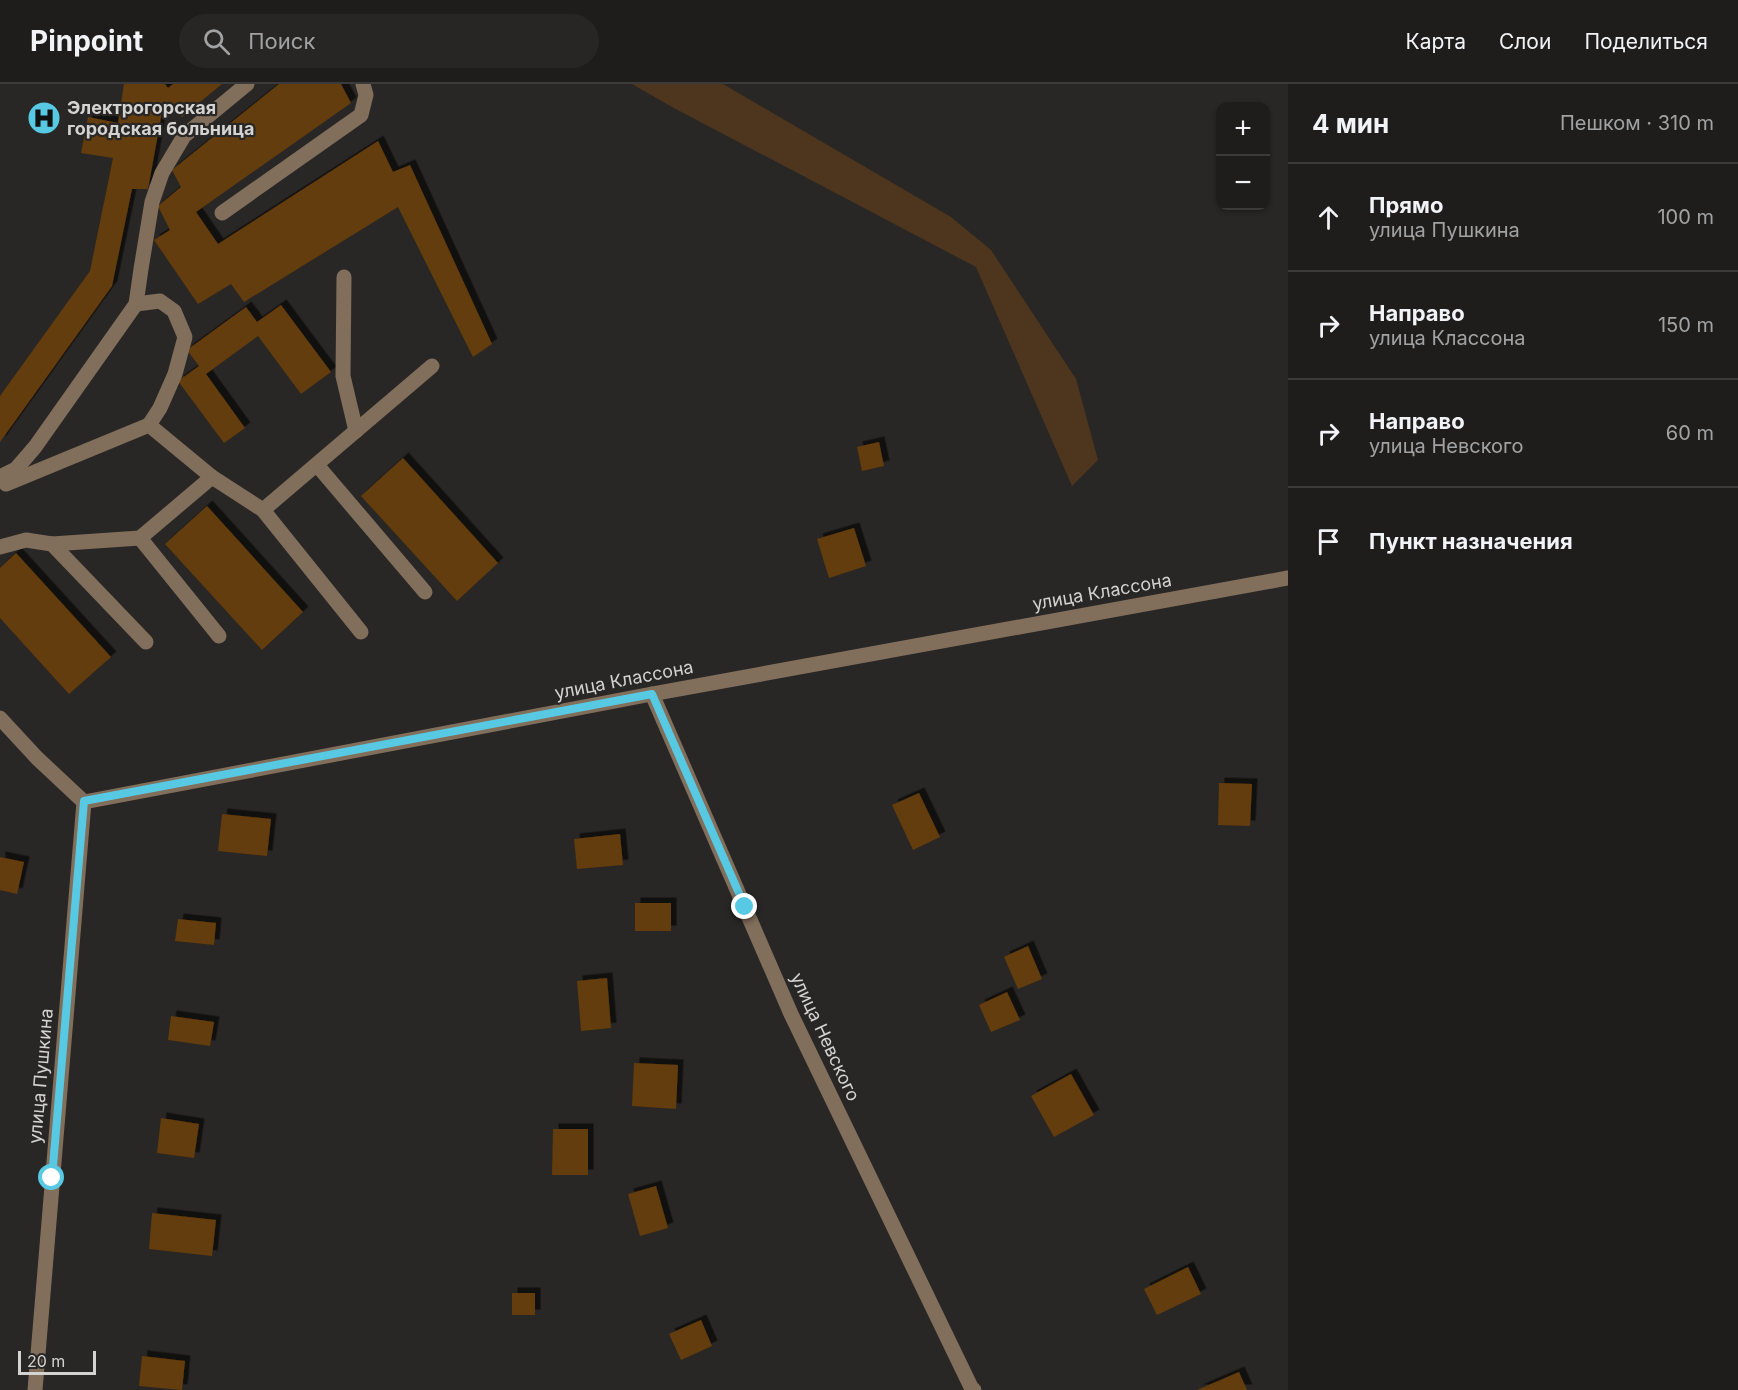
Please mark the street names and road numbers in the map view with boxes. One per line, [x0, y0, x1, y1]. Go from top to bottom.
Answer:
street label: улица Классона [1031, 569, 1173, 614]
street label: улица Классона [553, 656, 695, 703]
street label: улица Невского [787, 969, 864, 1104]
street label: улица Пушкина [24, 1007, 57, 1144]

